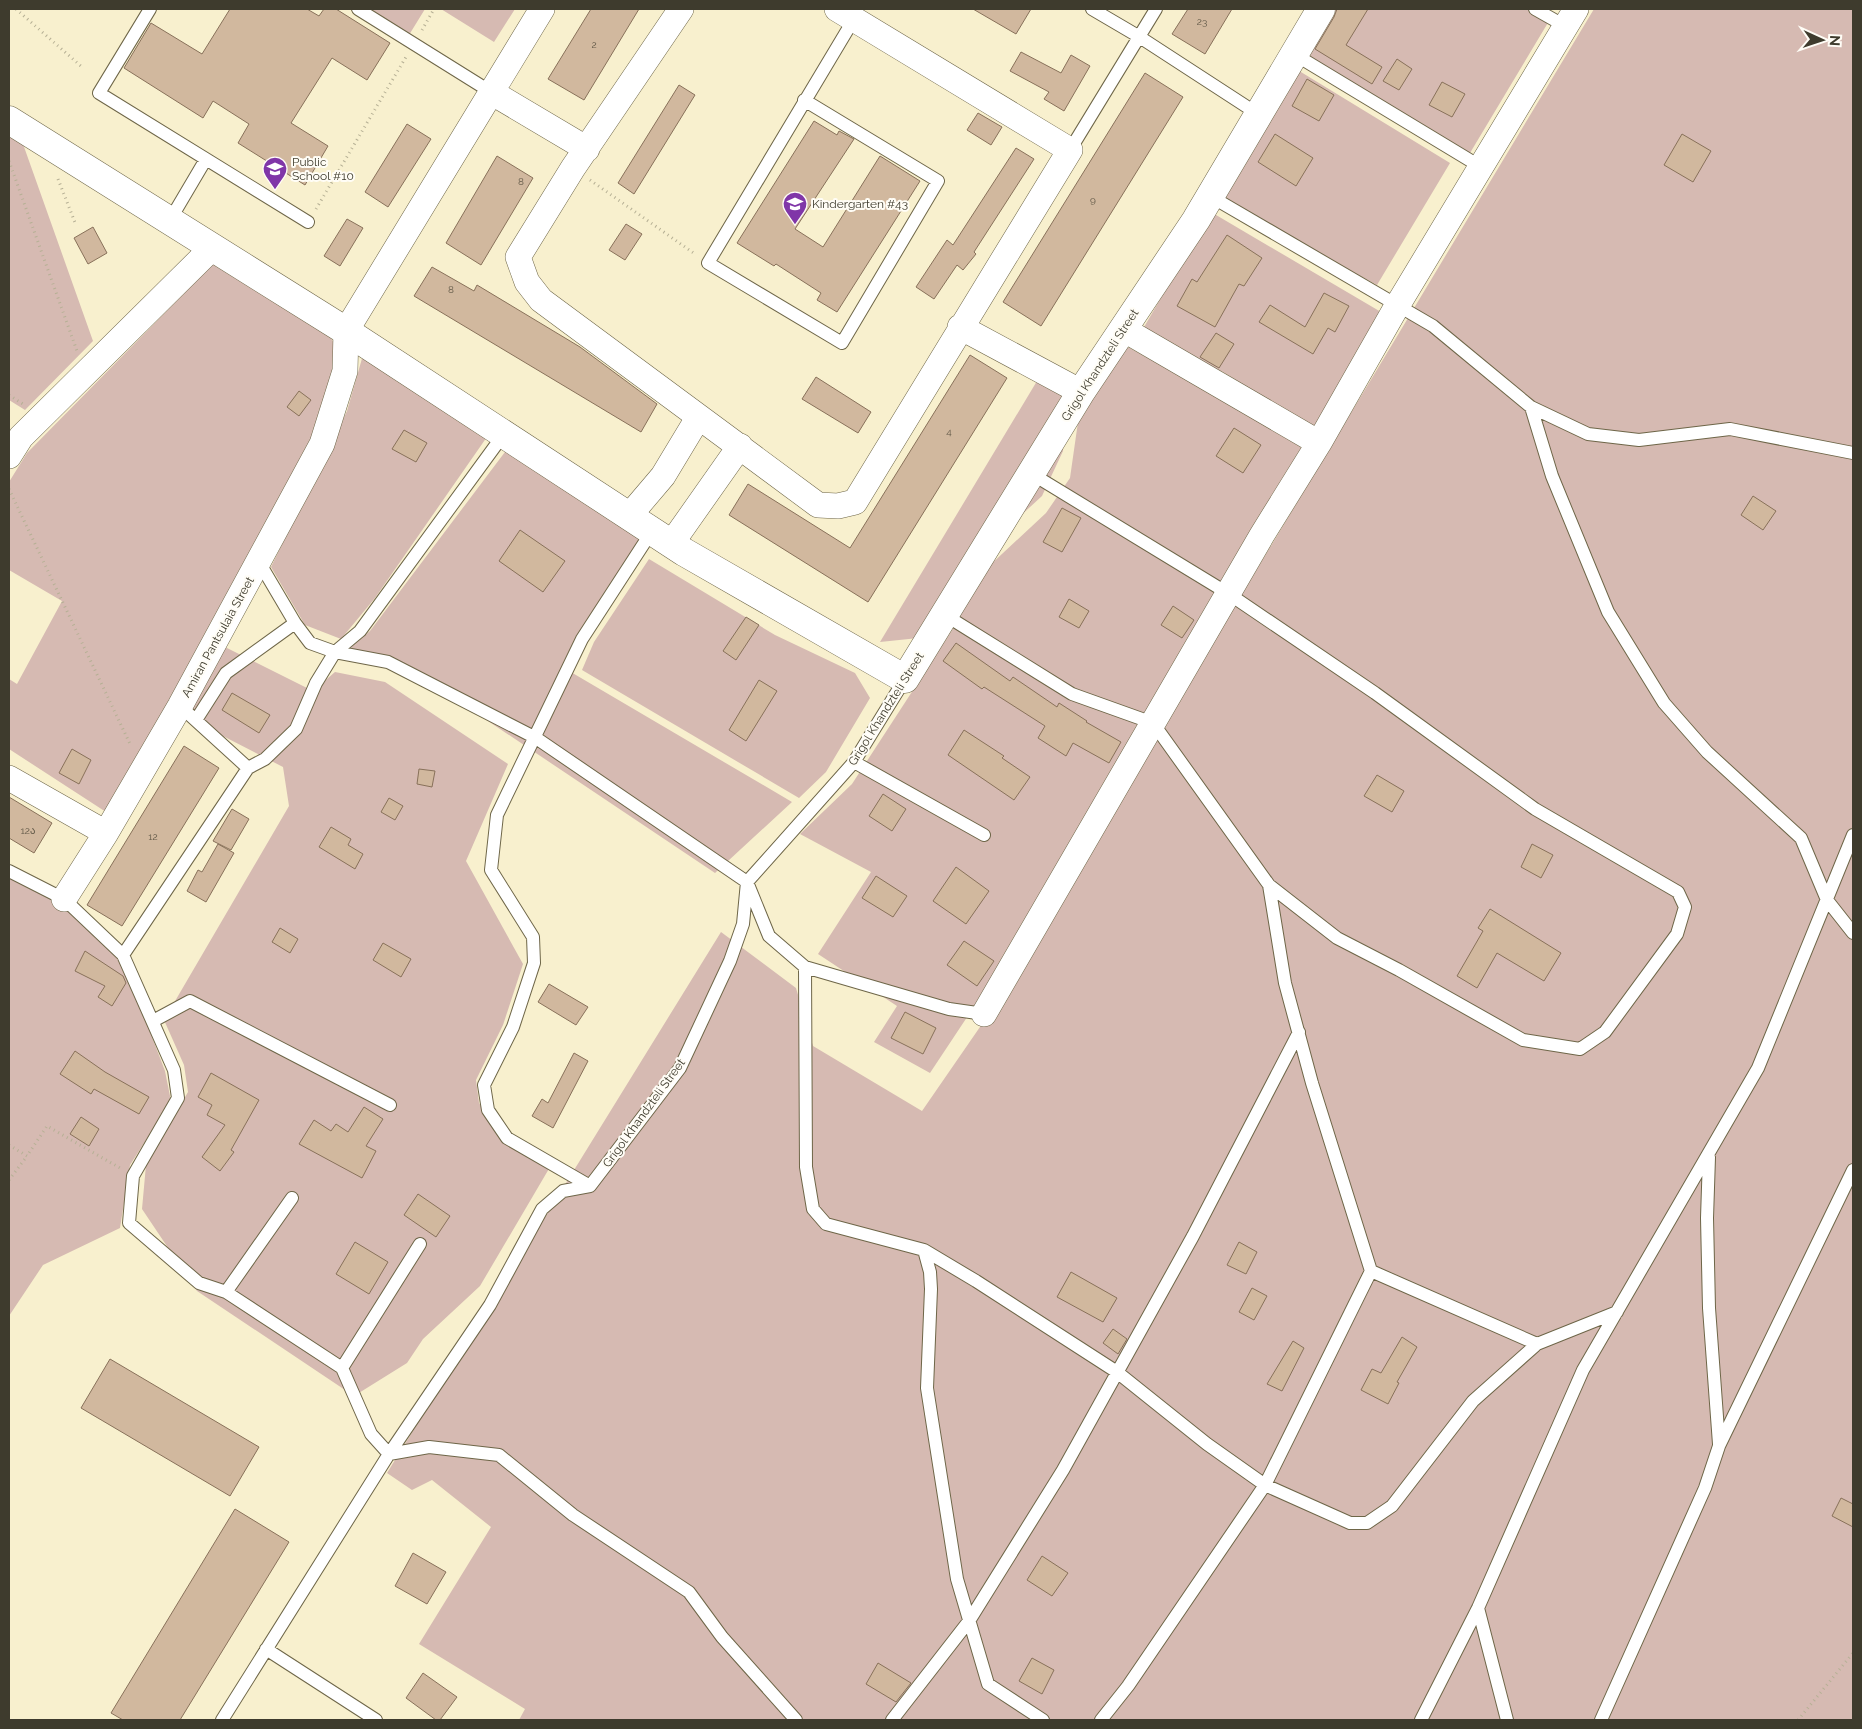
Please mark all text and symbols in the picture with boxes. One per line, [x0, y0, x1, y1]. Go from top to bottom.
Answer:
north arrow [1797, 15, 1847, 65]
house number: 23 [1197, 16, 1207, 27]
text: N [1827, 35, 1843, 46]
house number: 2 [591, 39, 597, 50]
place label: Public School #10 [292, 155, 354, 183]
school or university icon: Public School #10 [262, 156, 288, 190]
house number: 8 [518, 176, 524, 187]
school or university icon: Kindergarten #43 [782, 191, 808, 225]
house number: 9 [1090, 194, 1096, 205]
place label: Kindergarten #43 [812, 197, 908, 211]
house number: 8 [448, 284, 454, 295]
street label: Grigol Khandzteli Street [1059, 306, 1141, 424]
house number: 4 [946, 426, 952, 437]
street label: Amiran Pantsulaia Street [179, 574, 257, 700]
street label: Grigol Khandzteli Street [845, 650, 927, 768]
house number: 12ა [21, 825, 35, 836]
house number: 12 [148, 831, 158, 842]
street label: Grigol Khandzteli Street [600, 1056, 688, 1170]

